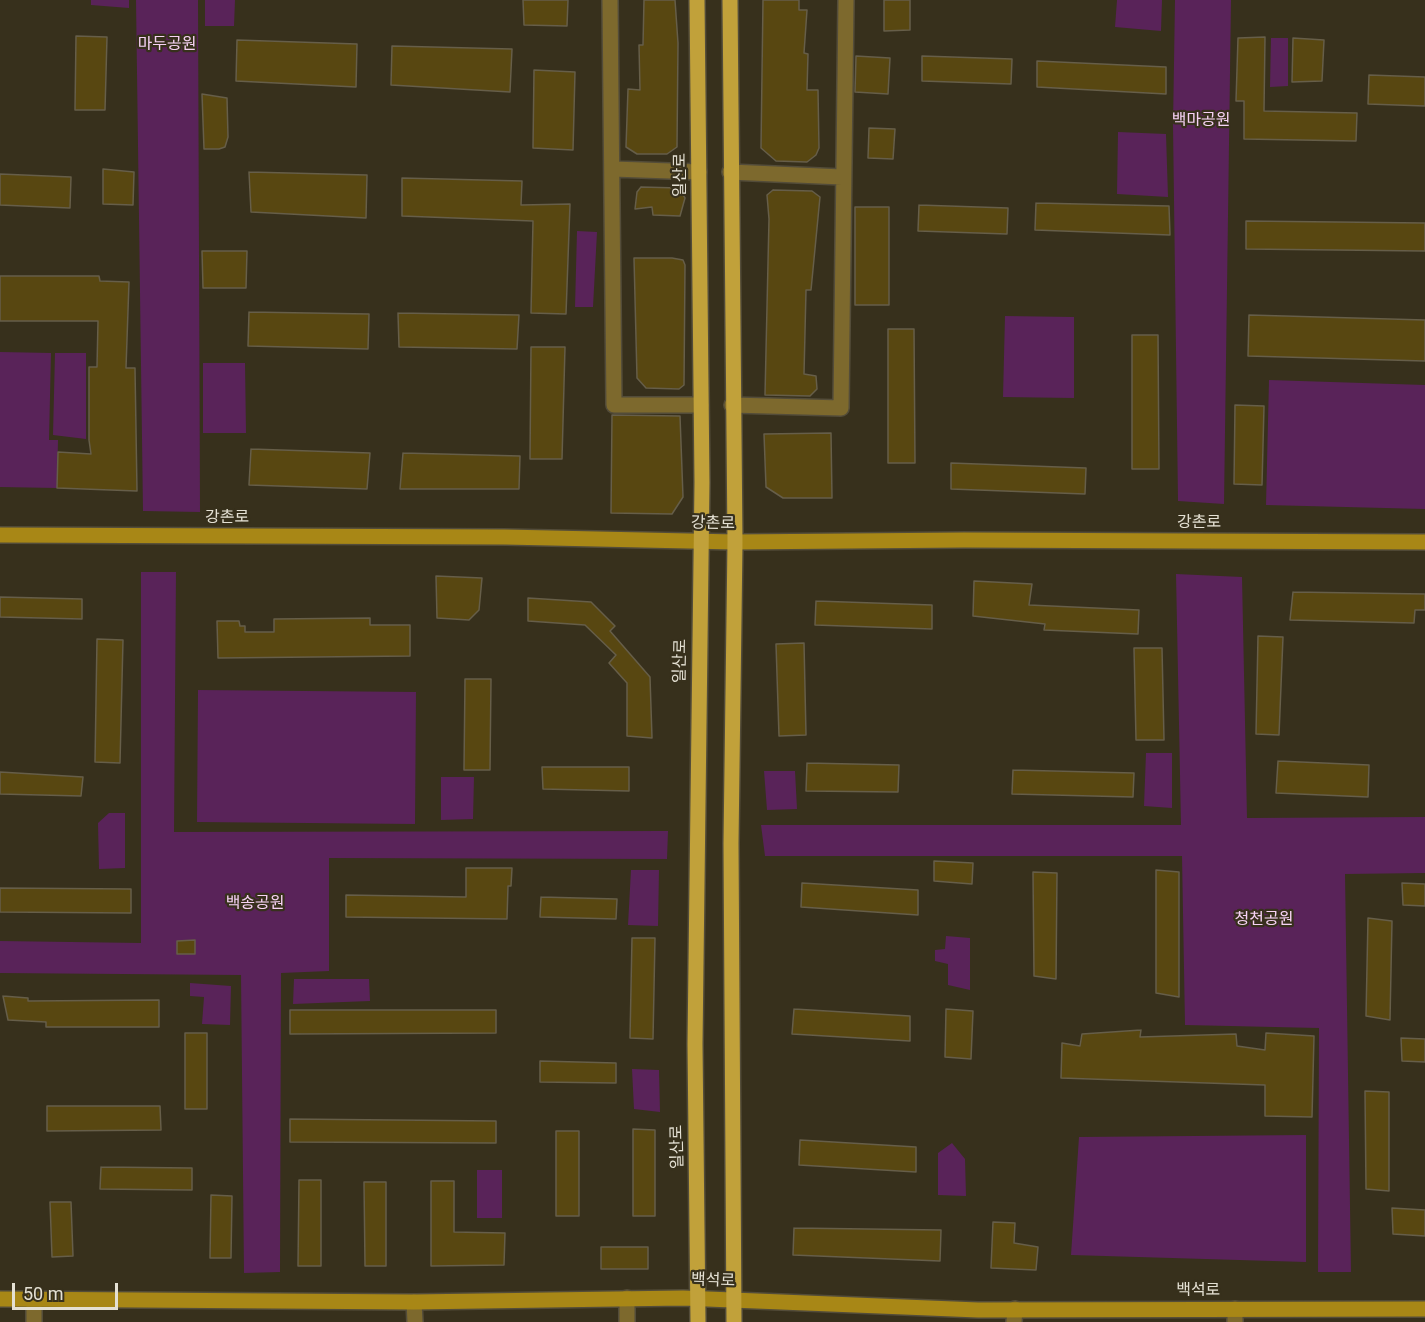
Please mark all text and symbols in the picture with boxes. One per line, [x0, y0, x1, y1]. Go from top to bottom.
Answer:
park label: 마두공원 [138, 35, 196, 55]
park label: 백마공원 [1172, 111, 1230, 131]
street label: 일산로 [671, 153, 691, 197]
street label: 강촌로 [205, 508, 249, 528]
street label: 강촌로 [1177, 513, 1221, 533]
street label: 강촌로 [691, 514, 735, 534]
street label: 일산로 [671, 639, 691, 683]
park label: 백송공원 [226, 894, 284, 914]
park label: 청천공원 [1235, 910, 1293, 930]
street label: 일산로 [668, 1125, 688, 1169]
scale bar [15, 1271, 122, 1309]
street label: 백석로 [691, 1271, 735, 1291]
street label: 백석로 [1176, 1281, 1220, 1301]
text: 50 m [23, 1283, 63, 1304]

